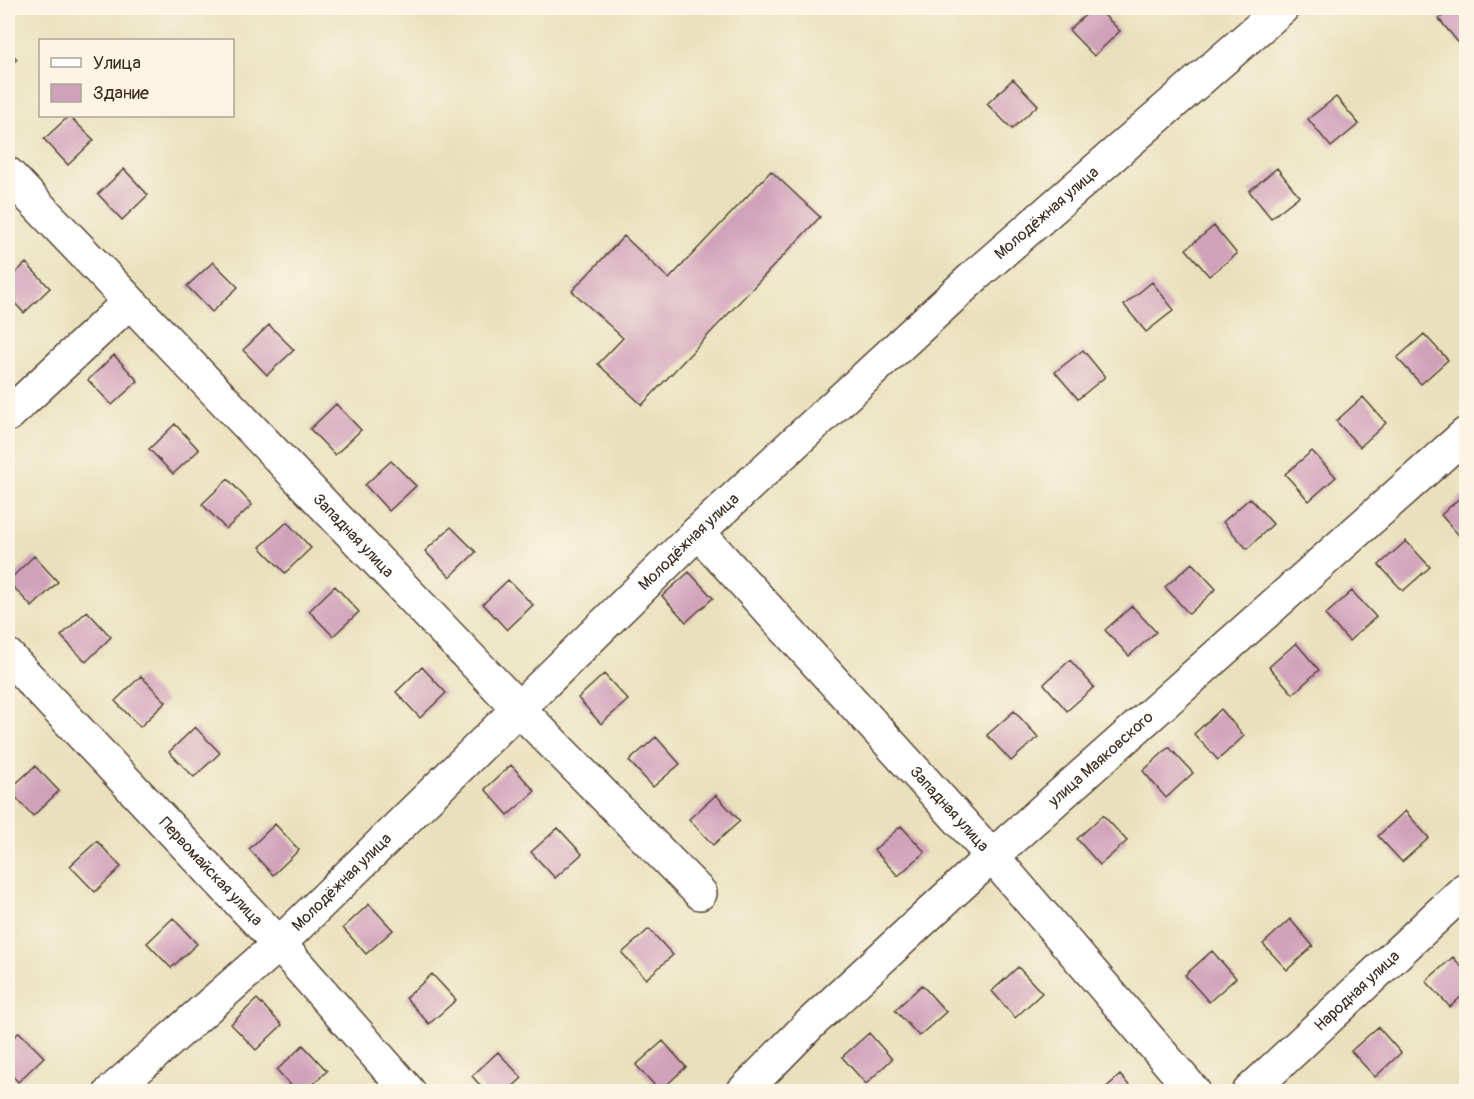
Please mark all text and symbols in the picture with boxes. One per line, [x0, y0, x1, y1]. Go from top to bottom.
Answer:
legend [39, 39, 234, 117]
text: Улица [93, 52, 141, 75]
text: Здание [93, 82, 149, 105]
street label: Молодёжная улица [990, 162, 1103, 264]
street label: Западная улица [309, 489, 398, 582]
street label: Молодёжная улица [634, 489, 743, 595]
street label: улица Маяковского [1044, 707, 1158, 812]
street label: Западная улица [905, 762, 993, 856]
street label: Первомайская улица [155, 813, 267, 930]
street label: Молодёжная улица [288, 829, 396, 936]
street label: Народная улица [1310, 946, 1404, 1036]

